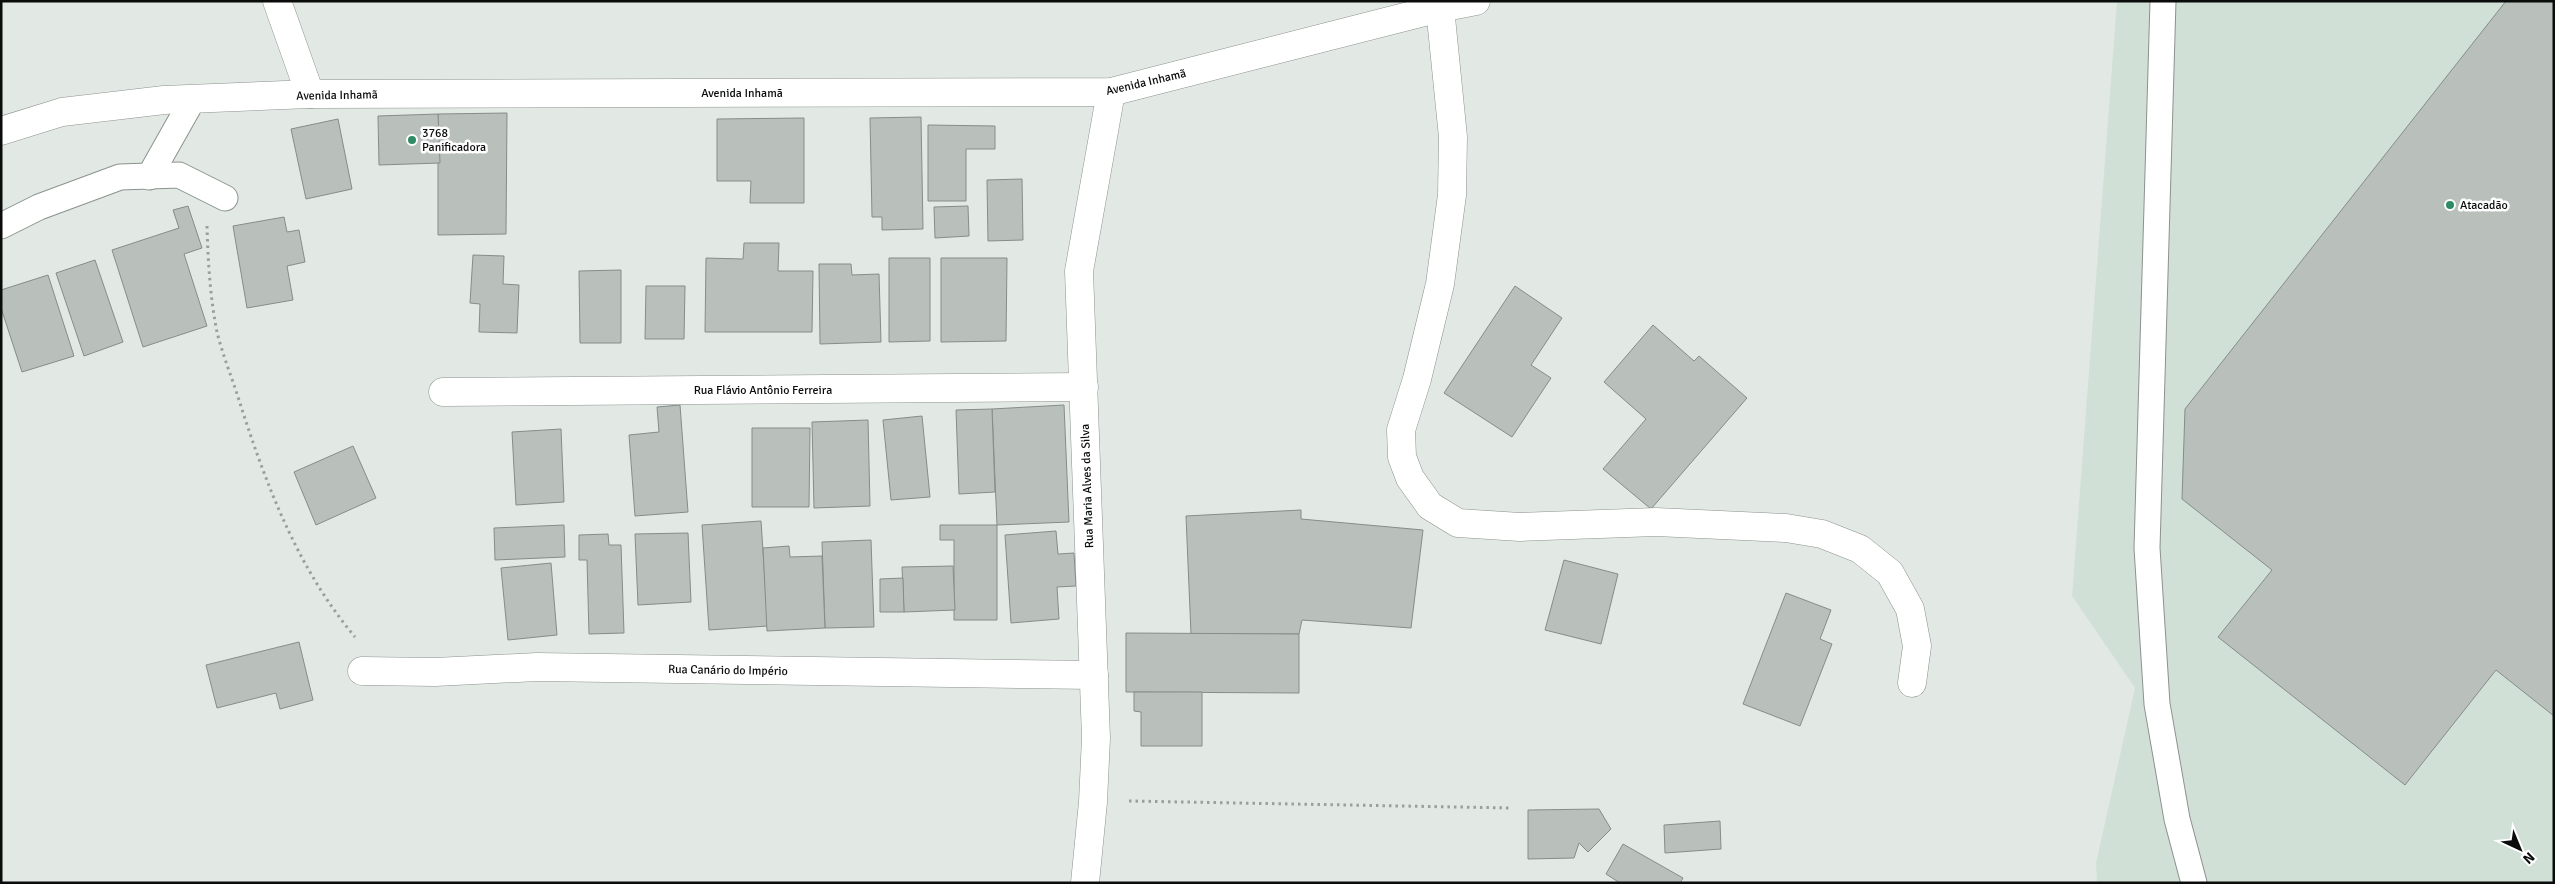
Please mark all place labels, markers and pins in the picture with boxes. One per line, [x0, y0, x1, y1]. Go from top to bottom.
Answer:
place label: 3768 Panificadora [422, 126, 486, 155]
marker: 3768 Panificadora [406, 134, 418, 146]
place label: Atacadão [2460, 198, 2508, 213]
marker: Atacadão [2444, 199, 2456, 211]

